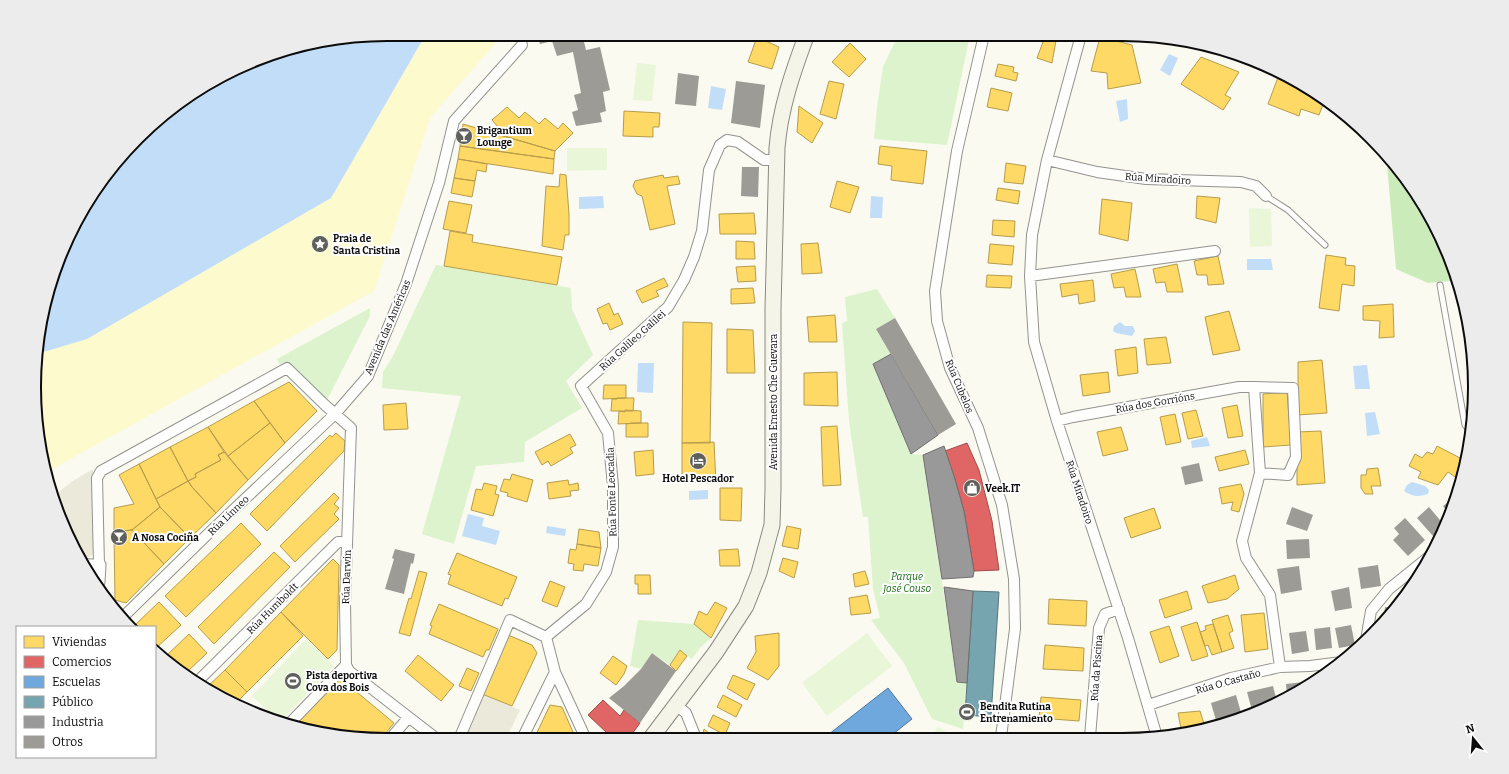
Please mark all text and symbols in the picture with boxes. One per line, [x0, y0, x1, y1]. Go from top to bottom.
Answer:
place label: Brigantium Lounge [477, 125, 532, 149]
bar icon: Brigantium Lounge [454, 126, 474, 146]
street label: Rúa Miradoiro [1125, 170, 1192, 187]
place label: Praia de Santa Cristina [333, 233, 401, 257]
place icon: Praia de Santa Cristina [310, 234, 330, 254]
street label: Avenida das Américas [362, 278, 413, 377]
street label: Rúa Galileo Galilei [597, 307, 668, 374]
street label: Avenida Ernesto Che Guevara [768, 333, 780, 470]
street label: Rúa Cubelos [942, 357, 977, 415]
street label: Rúa dos Gorrións [1115, 389, 1196, 416]
street label: Rúa Fonte Leocadia [603, 446, 620, 537]
hotel icon: Hotel Pescador [688, 451, 708, 471]
street label: Rúa Miradoiro [1063, 459, 1096, 526]
place label: Hotel Pescador [662, 473, 734, 485]
shop icon: Veek.IT [962, 478, 982, 498]
place label: Veek.IT [985, 483, 1020, 495]
street label: Rúa Linneo [205, 492, 252, 538]
bar icon: A Nosa Cociña [109, 527, 129, 547]
place label: A Nosa Cociña [132, 532, 199, 544]
street label: Rúa Darwin [339, 549, 354, 604]
park label: Parque José Couso [882, 571, 932, 595]
street label: Rúa Humboldt [244, 580, 301, 637]
legend [16, 626, 156, 758]
street label: Rúa da Piscina [1088, 634, 1105, 702]
text: Viviendas [52, 635, 107, 649]
text: Comercios [52, 655, 112, 669]
street label: Rúa O Castaño [1194, 666, 1262, 697]
place label: Pista deportiva Cova dos Bois [306, 670, 378, 694]
sports icon: Pista deportiva Cova dos Bois [283, 671, 303, 691]
text: Escuelas [52, 675, 101, 689]
text: Público [52, 695, 93, 709]
place label: Bendita Rutina Entrenamiento [980, 701, 1053, 725]
sports icon: Bendita Rutina Entrenamiento [957, 702, 977, 722]
text: Industria [52, 715, 104, 729]
north arrow [1453, 718, 1493, 758]
text: N [1464, 721, 1477, 736]
text: Otros [52, 735, 83, 749]

